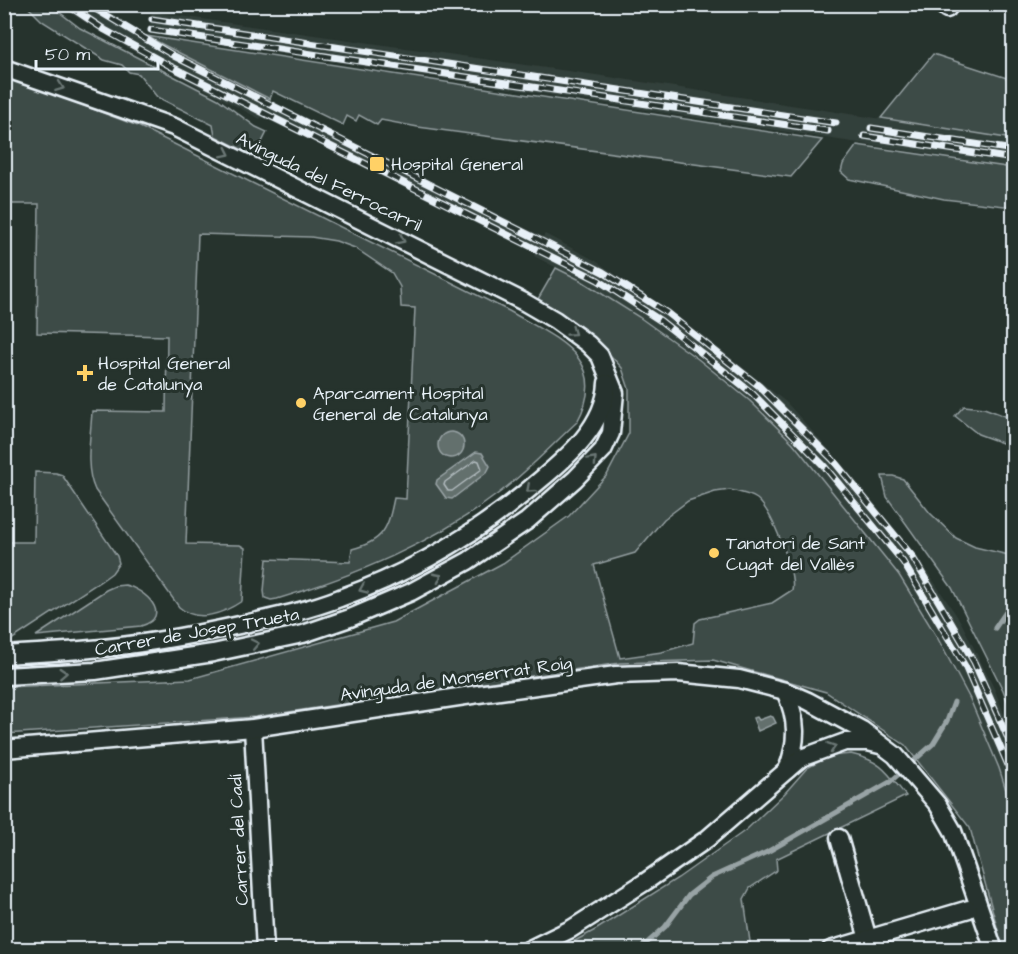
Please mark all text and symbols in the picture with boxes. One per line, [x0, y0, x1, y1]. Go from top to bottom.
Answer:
scale bar [36, 33, 158, 71]
text: 50 m [45, 42, 90, 67]
one-way arrow [54, 79, 65, 92]
street label: Avinguda del Ferrocarril [232, 126, 426, 239]
one-way arrow [220, 146, 231, 158]
place label: Hospital General [391, 152, 523, 177]
marker: Hospital General [368, 155, 386, 173]
one-way arrow [395, 232, 406, 244]
one-way arrow [566, 325, 577, 336]
place label: Hospital General de Catalunya [98, 351, 230, 398]
marker: Hospital General de Catalunya [76, 364, 94, 382]
place label: Aparcament Hospital General de Catalunya [313, 381, 488, 428]
marker: Aparcament Hospital General de Catalunya [294, 396, 308, 410]
one-way arrow [586, 457, 597, 467]
one-way arrow [526, 482, 537, 493]
place label: Tanatori de Sant Cugat del Vallès [726, 531, 866, 578]
marker: Tanatori de Sant Cugat del Vallès [707, 546, 721, 560]
one-way arrow [432, 573, 442, 584]
one-way arrow [359, 582, 370, 594]
street label: Carrer de Josep Trueta [93, 602, 301, 662]
one-way arrow [250, 638, 260, 651]
street label: Avinguda de Monserrat Roig [338, 650, 574, 709]
one-way arrow [58, 667, 67, 680]
one-way arrow [827, 741, 837, 754]
street label: Carrer del Cadí [223, 773, 255, 906]

